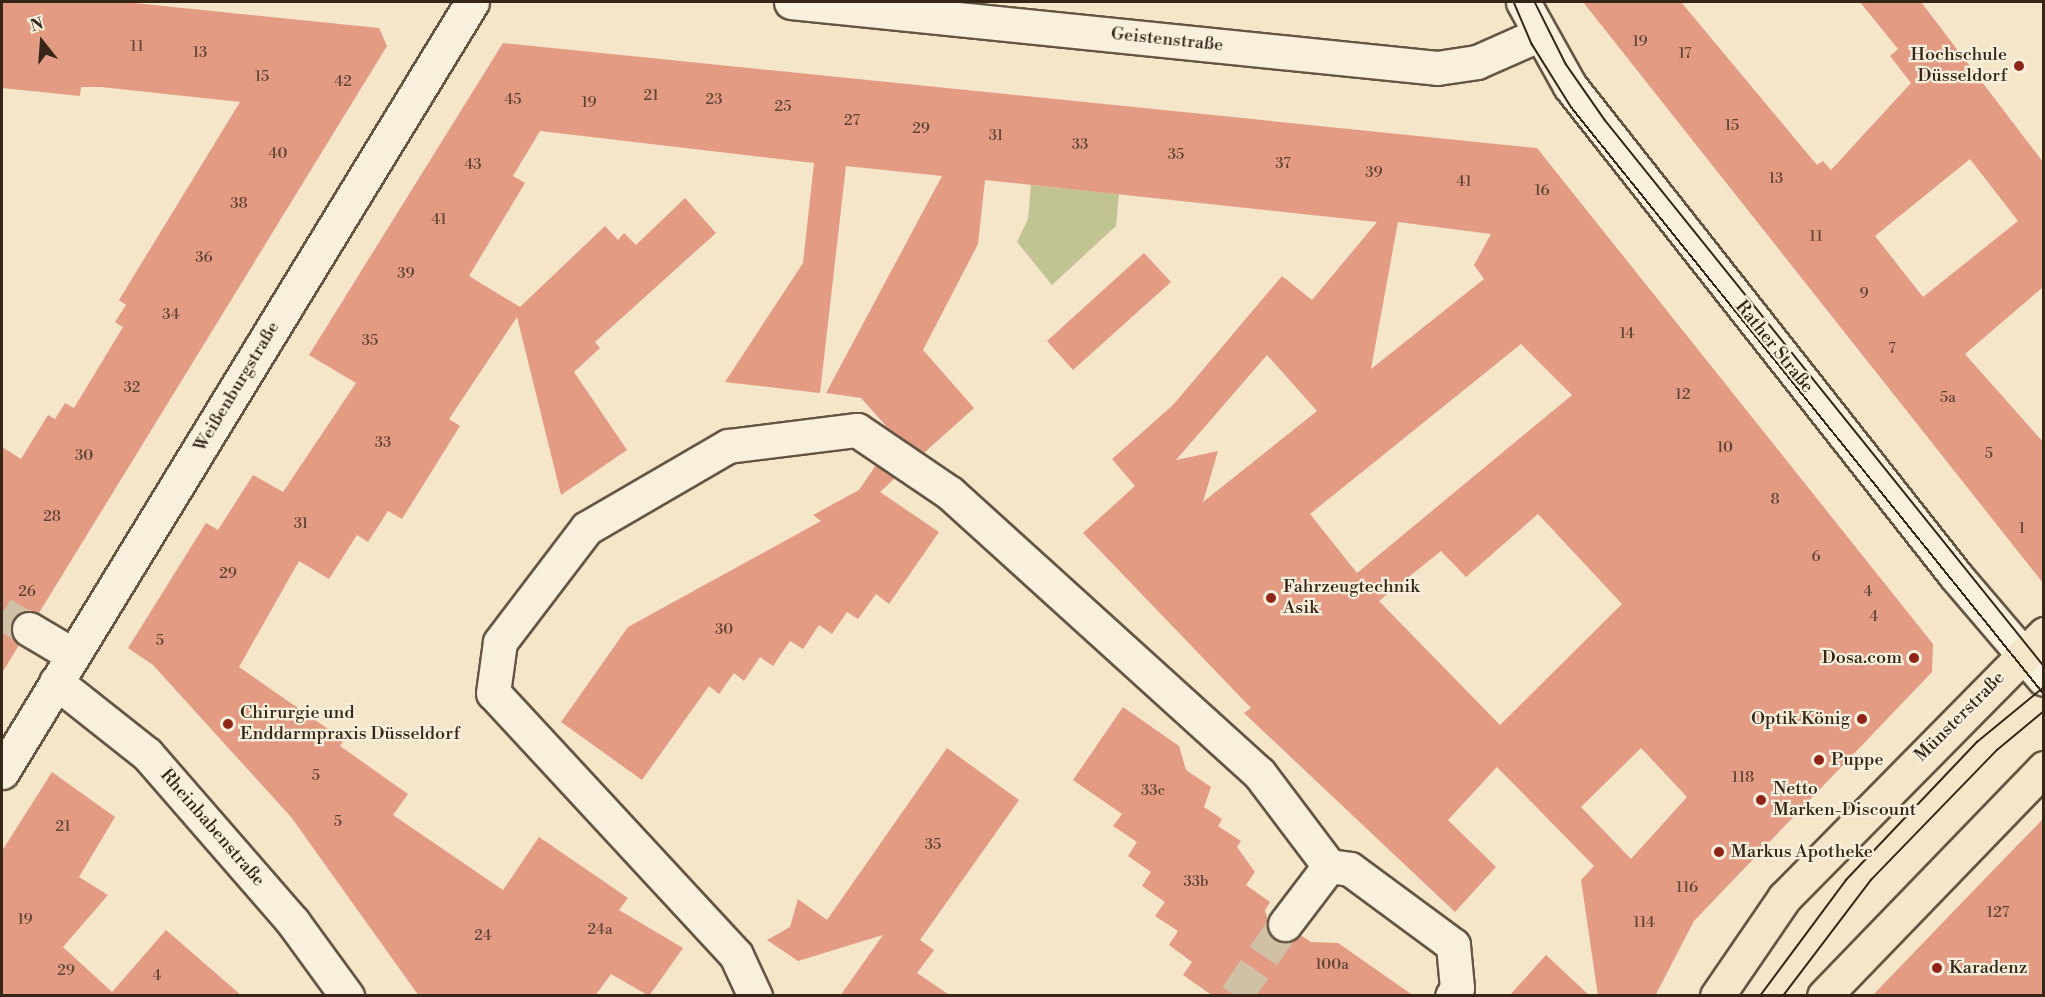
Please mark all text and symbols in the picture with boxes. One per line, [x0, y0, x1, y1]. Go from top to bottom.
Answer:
north arrow [12, 12, 72, 72]
text: N [28, 13, 46, 36]
street label: Geistenstraße [1110, 23, 1224, 57]
house number: 19 [1632, 33, 1648, 51]
house number: 11 [130, 38, 144, 56]
house number: 13 [193, 44, 207, 62]
house number: 17 [1678, 45, 1692, 63]
place label: Hochschule Düsseldorf [1911, 45, 2007, 88]
marker: Hochschule Düsseldorf [2012, 59, 2026, 73]
house number: 15 [255, 68, 269, 86]
house number: 42 [334, 73, 352, 91]
house number: 21 [643, 87, 659, 105]
house number: 45 [504, 91, 522, 109]
house number: 23 [706, 91, 722, 109]
house number: 19 [581, 94, 597, 112]
house number: 25 [775, 98, 791, 116]
house number: 27 [844, 112, 860, 130]
house number: 15 [1725, 117, 1739, 135]
house number: 29 [912, 120, 930, 138]
house number: 31 [989, 127, 1003, 145]
house number: 33 [1072, 136, 1088, 154]
house number: 40 [269, 145, 287, 163]
house number: 35 [1168, 146, 1184, 164]
house number: 37 [1275, 155, 1291, 173]
house number: 43 [464, 156, 482, 174]
house number: 39 [1365, 164, 1383, 182]
house number: 13 [1769, 170, 1783, 188]
house number: 41 [1456, 173, 1472, 191]
house number: 16 [1534, 182, 1550, 200]
house number: 38 [230, 195, 248, 213]
house number: 41 [431, 211, 447, 229]
house number: 11 [1809, 228, 1823, 246]
house number: 36 [195, 249, 213, 267]
house number: 39 [397, 265, 415, 283]
house number: 9 [1859, 285, 1869, 303]
street label: Rather Straße [1730, 296, 1818, 398]
house number: 34 [162, 306, 180, 324]
street label: Weißenburgstraße [190, 318, 284, 456]
house number: 14 [1620, 325, 1634, 343]
house number: 35 [362, 332, 378, 350]
house number: 7 [1888, 340, 1896, 358]
house number: 32 [124, 379, 140, 397]
house number: 12 [1675, 386, 1691, 404]
house number: 5a [1940, 389, 1956, 407]
house number: 33 [375, 434, 391, 452]
house number: 10 [1717, 439, 1733, 457]
house number: 5 [1985, 445, 1993, 463]
house number: 30 [75, 447, 93, 465]
house number: 8 [1770, 491, 1780, 509]
house number: 28 [43, 508, 61, 526]
house number: 31 [294, 515, 308, 533]
house number: 1 [2019, 520, 2025, 538]
house number: 6 [1811, 548, 1821, 566]
house number: 29 [219, 565, 237, 583]
place label: Fahrzeugtechnik Asik [1283, 577, 1420, 620]
house number: 26 [18, 583, 36, 601]
house number: 4 [1864, 583, 1872, 601]
marker: Fahrzeugtechnik Asik [1264, 591, 1278, 605]
house number: 4 [1870, 608, 1878, 626]
house number: 30 [715, 621, 733, 639]
house number: 5 [156, 632, 164, 650]
place label: Dosa.com [1822, 647, 1902, 669]
marker: Dosa.com [1907, 651, 1921, 665]
street label: Münsterstraße [1910, 667, 2010, 767]
place label: Chirurgie und Enddarmpraxis Düsseldorf [240, 703, 460, 746]
place label: Optik König [1751, 708, 1850, 730]
marker: Optik König [1855, 712, 1869, 726]
marker: Chirurgie und Enddarmpraxis Düsseldorf [221, 717, 235, 731]
place label: Puppe [1831, 749, 1884, 771]
marker: Puppe [1812, 753, 1826, 767]
street label: Rheinbabenstraße [155, 765, 269, 891]
house number: 5 [312, 767, 320, 785]
house number: 118 [1732, 769, 1754, 787]
place label: Netto Marken-Discount [1773, 779, 1916, 822]
house number: 33c [1141, 782, 1165, 800]
marker: Netto Marken-Discount [1754, 793, 1768, 807]
house number: 5 [334, 813, 342, 831]
house number: 21 [55, 818, 71, 836]
house number: 35 [925, 836, 941, 854]
place label: Markus Apotheke [1731, 841, 1873, 863]
marker: Markus Apotheke [1712, 845, 1726, 859]
house number: 33b [1183, 873, 1209, 891]
house number: 116 [1676, 879, 1698, 897]
house number: 127 [1987, 904, 2009, 922]
house number: 19 [17, 911, 33, 929]
house number: 114 [1633, 914, 1655, 932]
house number: 24a [587, 921, 613, 939]
house number: 24 [474, 927, 492, 945]
house number: 100a [1315, 956, 1349, 974]
place label: Karadenz [1949, 957, 2027, 979]
marker: Karadenz [1930, 961, 1944, 975]
house number: 29 [57, 962, 75, 980]
house number: 4 [153, 967, 161, 985]

